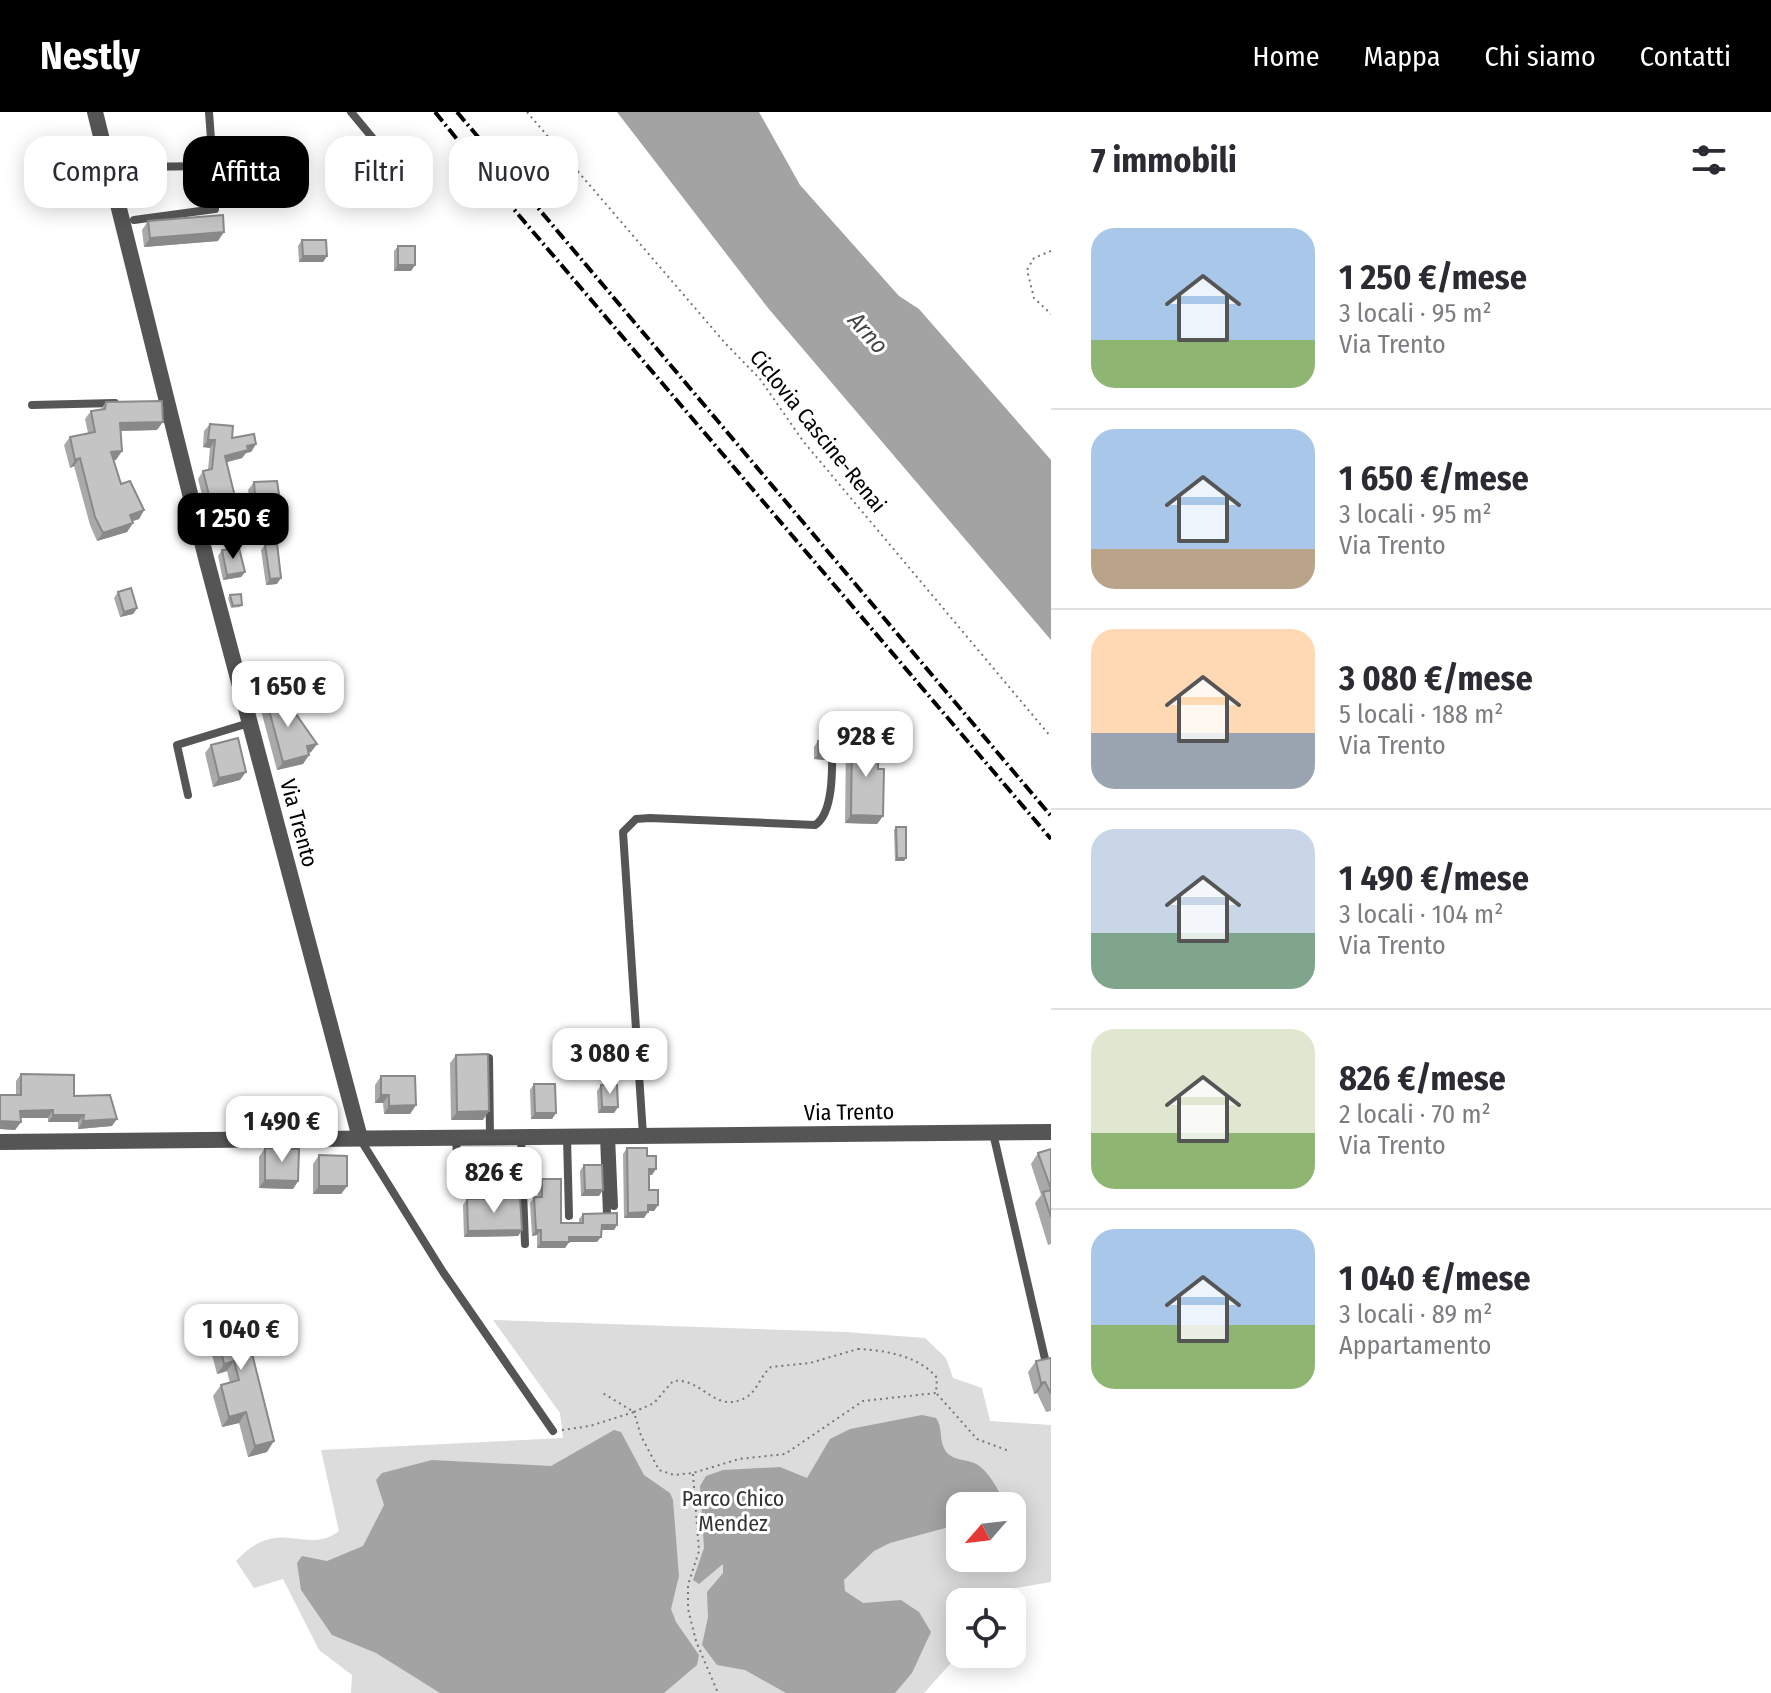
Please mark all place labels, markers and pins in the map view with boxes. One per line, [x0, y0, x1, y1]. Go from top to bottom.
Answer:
pin: 1 250 € [159, 493, 307, 561]
pin: 1 650 € [214, 661, 362, 729]
pin: 928 € [810, 711, 922, 779]
pin: 3 080 € [536, 1028, 684, 1096]
pin: 1 490 € [208, 1096, 356, 1164]
pin: 826 € [438, 1147, 550, 1215]
pin: 1 040 € [167, 1304, 315, 1372]

